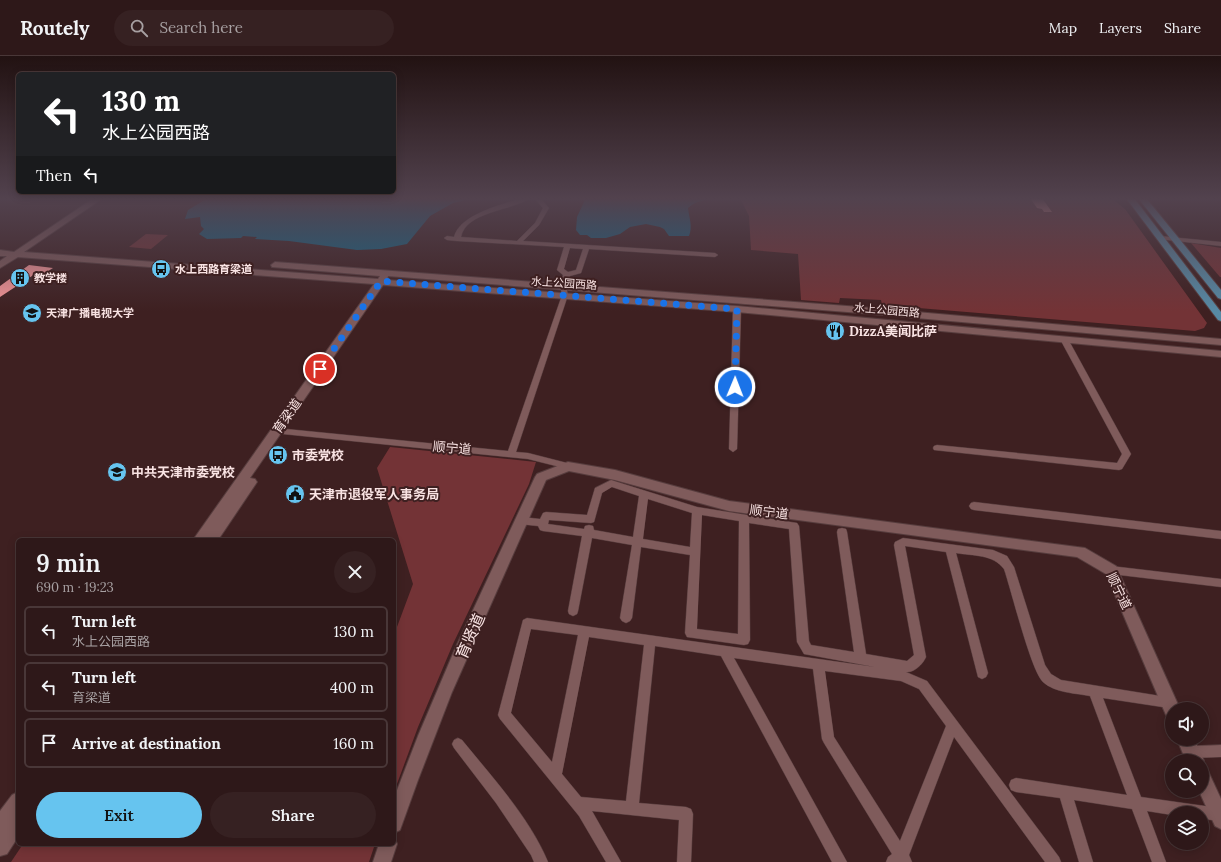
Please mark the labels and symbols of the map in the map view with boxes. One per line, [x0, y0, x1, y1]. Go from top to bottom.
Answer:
bus stop icon: 水上西路育梁道 [150, 258, 172, 280]
place label: 水上西路育梁道 [175, 262, 252, 276]
building icon: 教学楼 [9, 267, 31, 289]
place label: 教学楼 [34, 271, 67, 285]
street label: 水上公园西路 [531, 274, 597, 292]
street label: 水上公园西路 [854, 300, 920, 320]
school or university icon: 天津广播电视大学 [21, 302, 43, 324]
place label: 天津广播电视大学 [46, 306, 134, 320]
restaurant icon: DizzA美闻比萨 [824, 320, 846, 342]
place label: DizzA美闻比萨 [849, 323, 937, 340]
pin [303, 352, 337, 386]
position arrow [714, 366, 756, 408]
street label: 育梁道 [269, 395, 305, 437]
street label: 顺宁道 [432, 438, 472, 458]
bus stop icon: 市委党校 [267, 444, 289, 466]
place label: 市委党校 [292, 447, 344, 464]
school or university icon: 中共天津市委党校 [106, 461, 128, 483]
place label: 中共天津市委党校 [131, 464, 235, 481]
public building icon: 天津市退役军人事务局 [284, 483, 306, 505]
place label: 天津市退役军人事务局 [309, 486, 439, 503]
street label: 顺宁道 [749, 501, 789, 523]
street label: 顺宁道 [1103, 570, 1135, 612]
street label: 育贤道 [451, 610, 489, 662]

